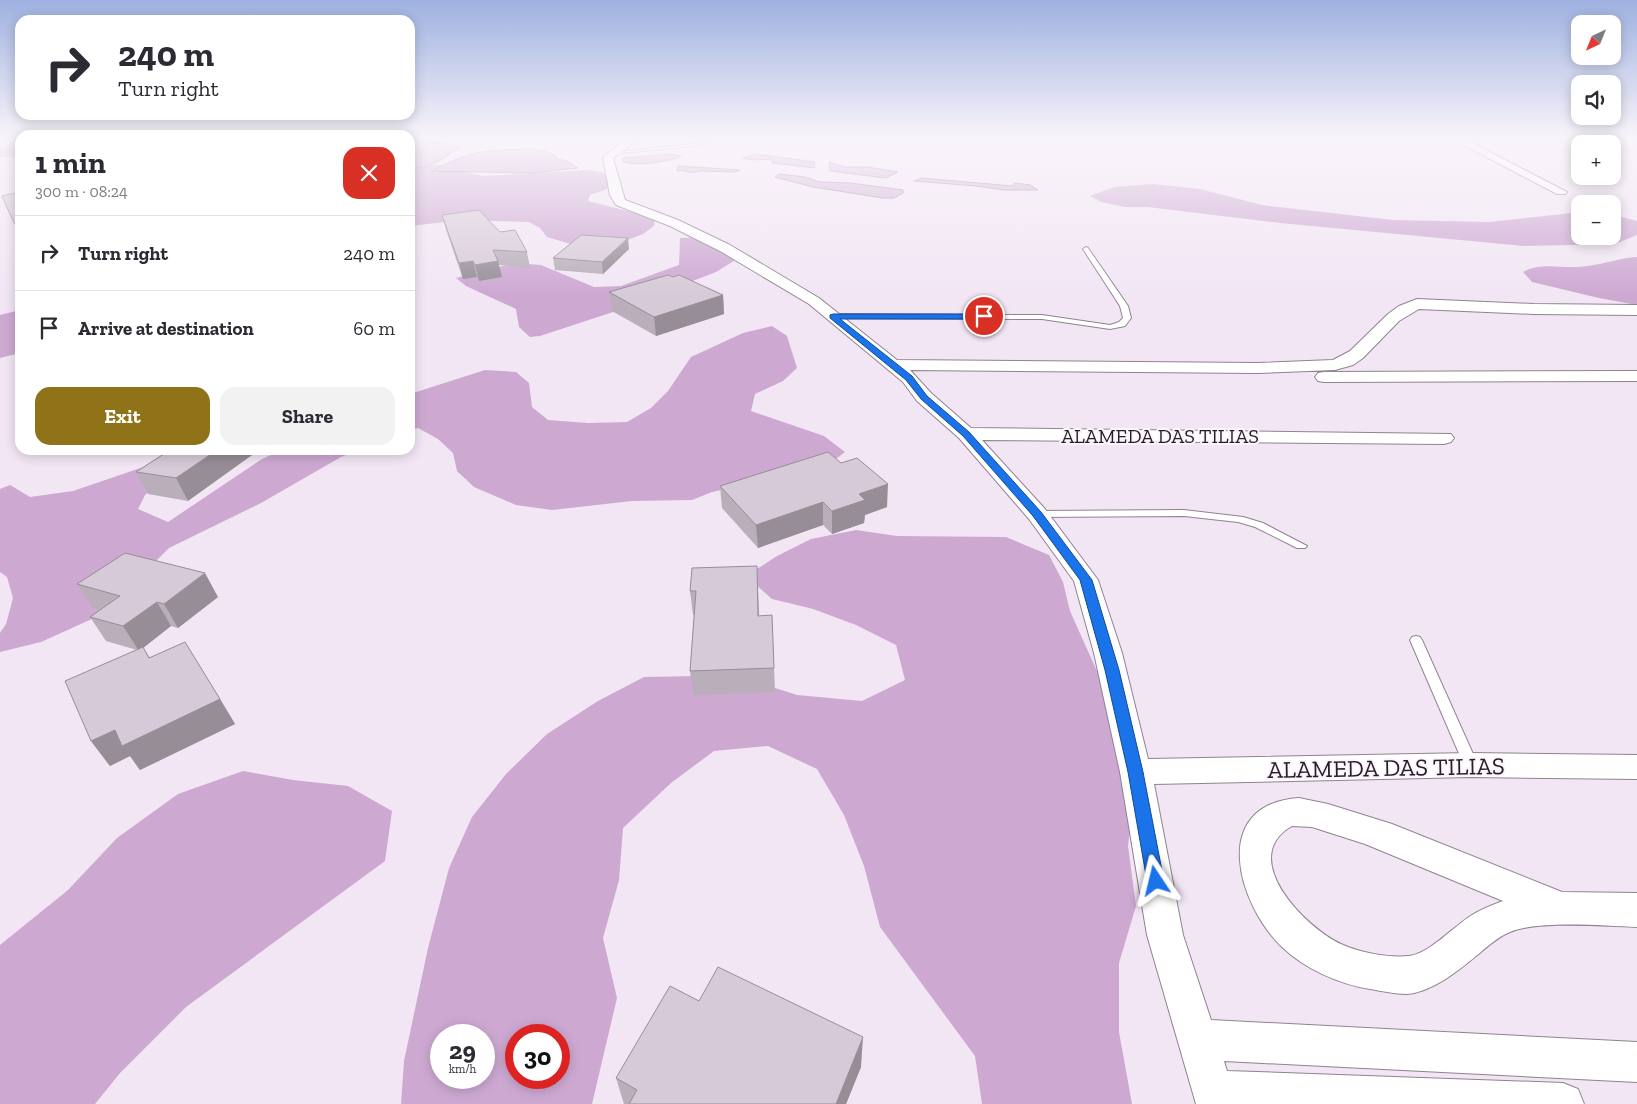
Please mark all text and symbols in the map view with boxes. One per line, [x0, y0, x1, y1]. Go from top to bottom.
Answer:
north arrow [1571, 15, 1621, 65]
map controls [1571, 15, 1621, 245]
text: 240 m [118, 33, 214, 75]
icon: right [35, 35, 100, 100]
text: Turn right [118, 75, 219, 102]
button: sound [1571, 75, 1621, 125]
button: + [1571, 135, 1621, 185]
text: 1 min [35, 145, 106, 181]
button: close [343, 147, 395, 199]
text: 300 m · 08:24 [35, 182, 128, 201]
button: − [1571, 195, 1621, 245]
icon: right [35, 239, 63, 267]
text: Turn right [78, 242, 168, 265]
text: 240 m [343, 242, 395, 265]
pin [963, 295, 1005, 337]
icon: arrive [970, 302, 998, 330]
icon: arrive [35, 314, 63, 342]
text: Arrive at destination [78, 317, 254, 340]
text: 60 m [353, 317, 395, 340]
button: Exit [35, 387, 210, 445]
button: Share [220, 387, 395, 445]
street label: ALAMEDA DAS TILIAS [1061, 424, 1259, 448]
street label: ALAMEDA DAS TILIAS [1267, 751, 1505, 784]
position arrow [1129, 854, 1181, 906]
speed limit sign: 30 [505, 1024, 570, 1089]
text: 29 [449, 1035, 476, 1065]
text: km/h [449, 1062, 476, 1076]

